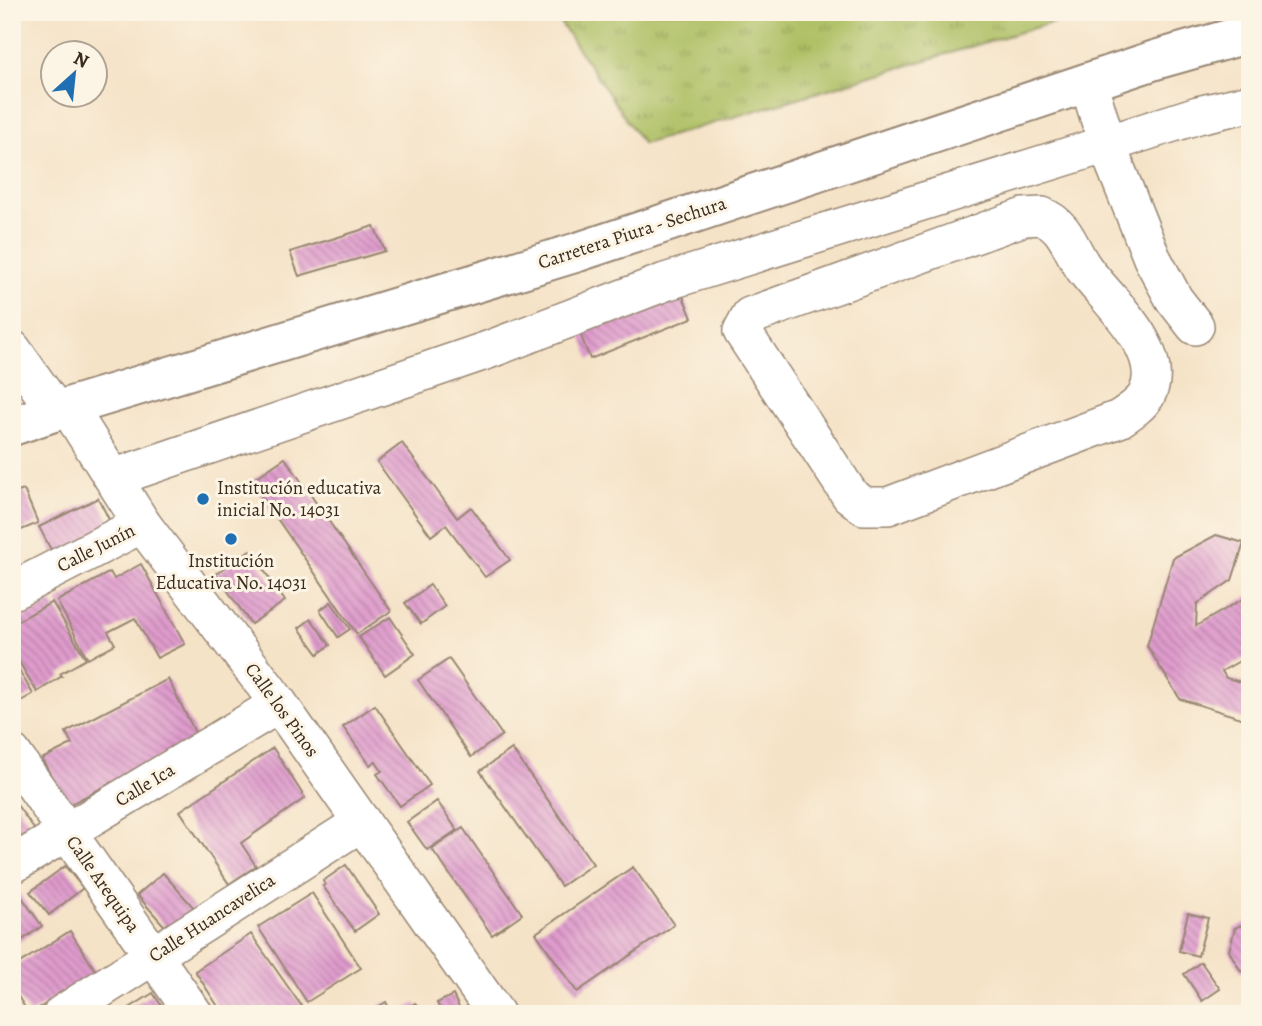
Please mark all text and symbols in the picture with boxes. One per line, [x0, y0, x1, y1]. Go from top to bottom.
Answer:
north arrow [38, 38, 108, 108]
text: N [69, 45, 93, 75]
street label: Carretera Piura - Sechura [535, 190, 730, 276]
place label: Institución educativa inicial No. 14031 [217, 475, 381, 523]
marker: Institución educativa inicial No. 14031 [195, 491, 211, 507]
street label: Calle Junín [52, 517, 140, 579]
marker: Institución Educativa No. 14031 [223, 531, 239, 547]
place label: Institución Educativa No. 14031 [155, 548, 307, 596]
street label: Calle los Pinos [239, 657, 325, 763]
street label: Calle Ica [110, 757, 180, 813]
street label: Calle Arequipa [60, 830, 146, 938]
street label: Calle Huancavelica [144, 867, 280, 969]

